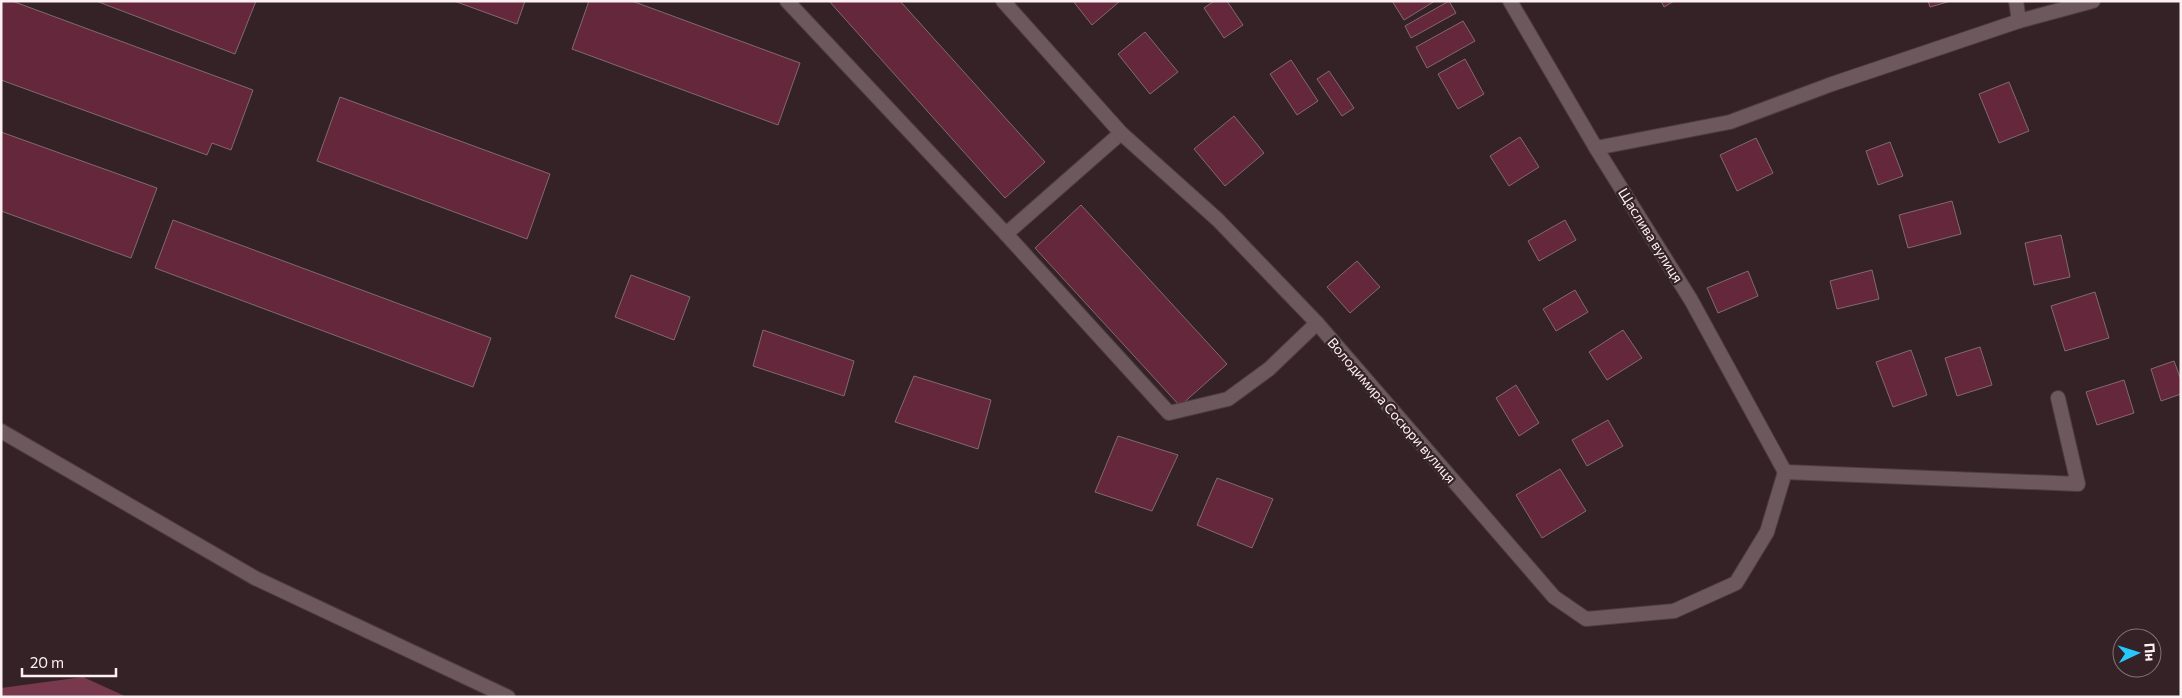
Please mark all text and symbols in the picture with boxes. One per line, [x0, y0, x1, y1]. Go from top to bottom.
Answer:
street label: Щаслива вулиця [1615, 185, 1687, 285]
street label: Володимира Сосюри вулиця [1324, 334, 1460, 486]
north arrow [2112, 628, 2162, 678]
text: Пн [2141, 642, 2160, 662]
scale bar [22, 646, 116, 678]
text: 20 m [30, 653, 64, 671]

